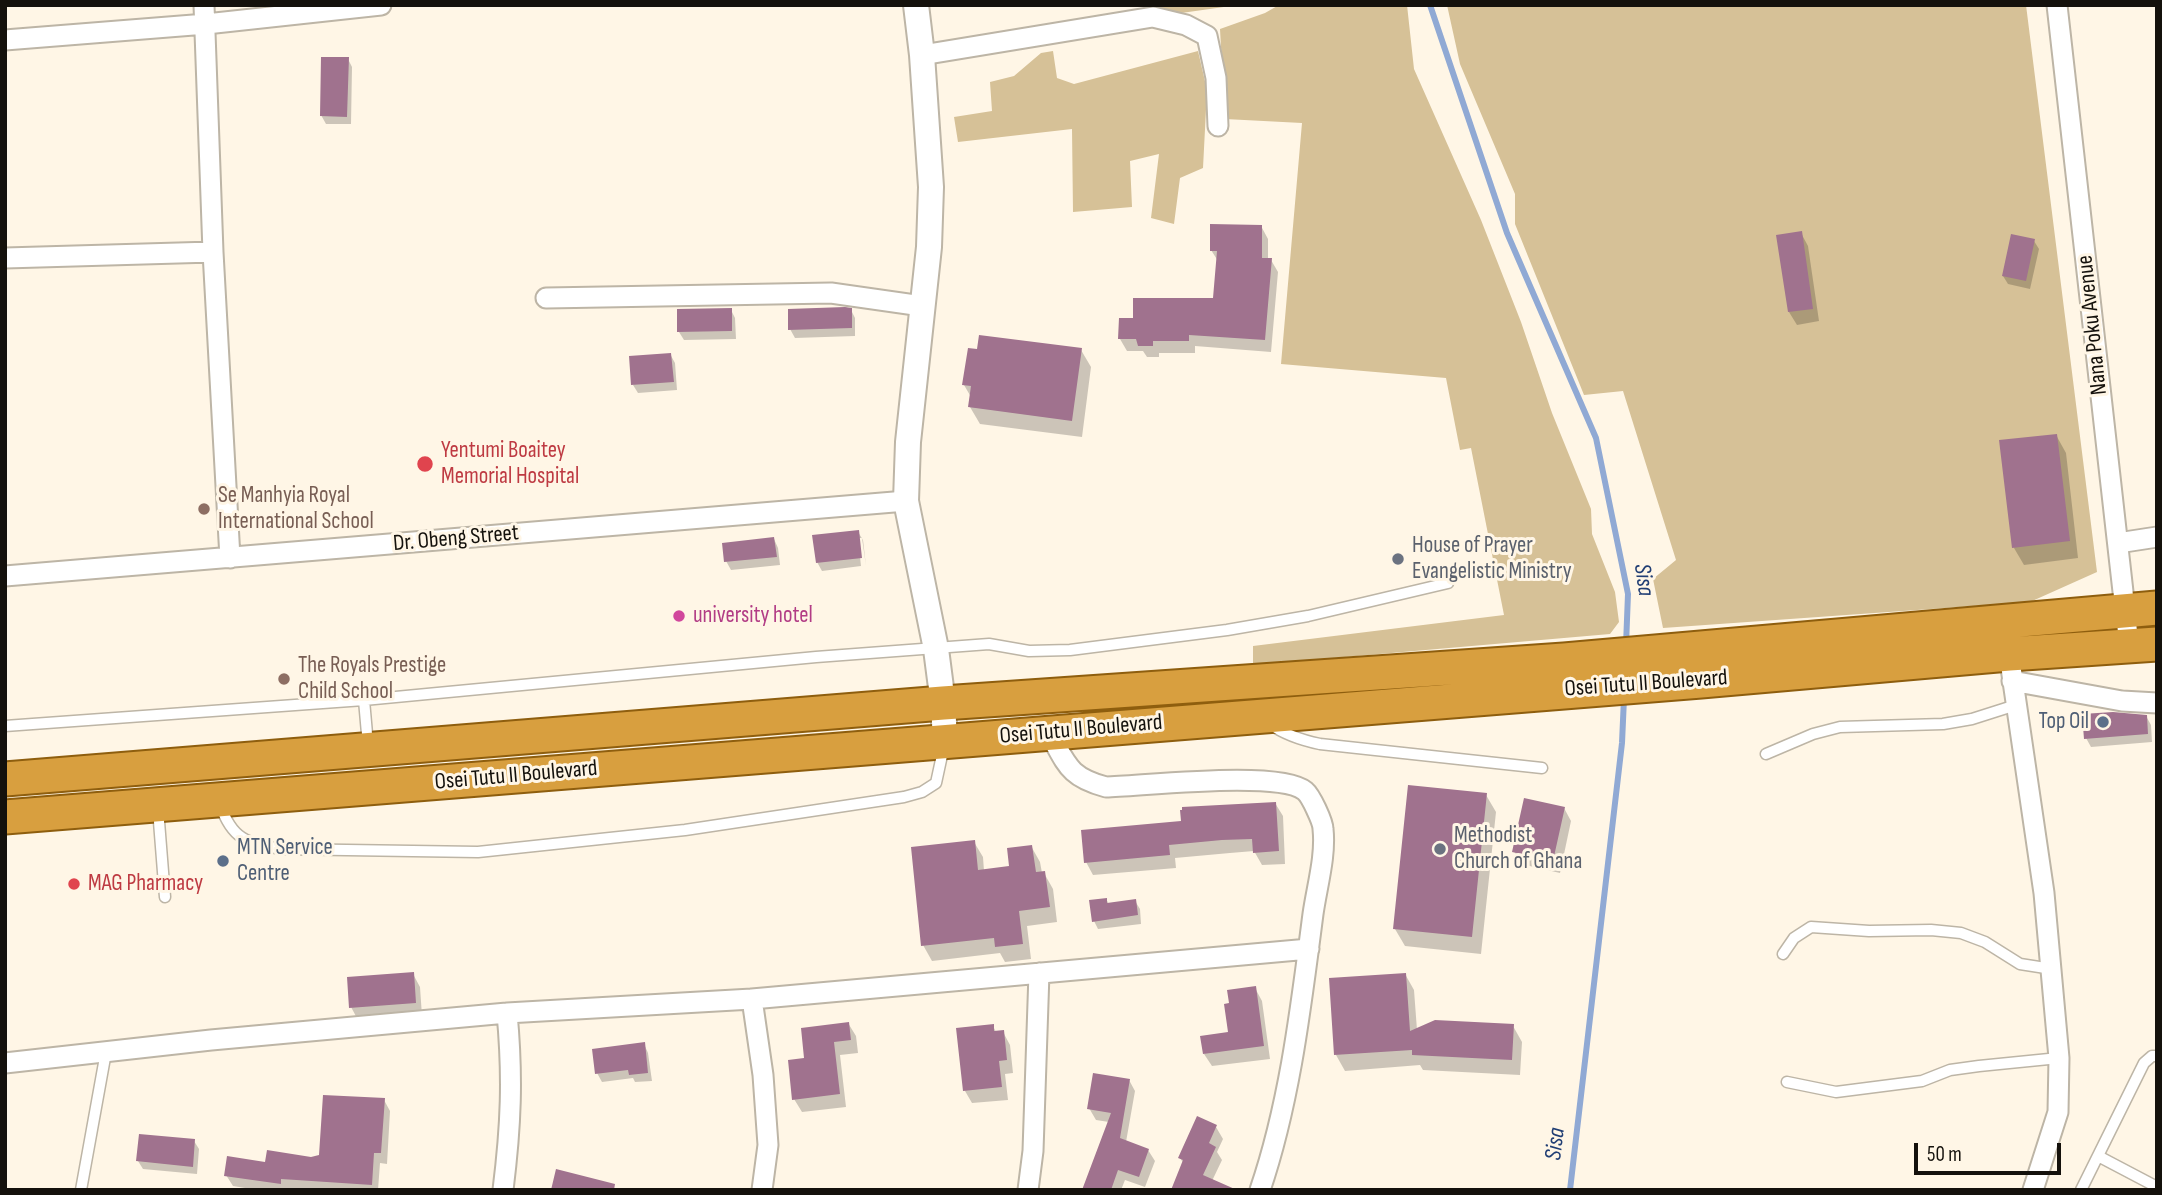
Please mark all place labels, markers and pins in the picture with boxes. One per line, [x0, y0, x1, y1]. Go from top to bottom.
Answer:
place label: Yentumi Boaitey Memorial Hospital [441, 437, 579, 491]
marker: Yentumi Boaitey Memorial Hospital [415, 454, 435, 474]
place label: Se Manhyia Royal International School [218, 482, 374, 536]
marker: Se Manhyia Royal International School [196, 501, 212, 517]
place label: House of Prayer Evangelistic Ministry [1412, 532, 1572, 586]
marker: House of Prayer Evangelistic Ministry [1390, 551, 1406, 567]
place label: university hotel [693, 602, 813, 630]
marker: university hotel [671, 608, 687, 624]
place label: The Royals Prestige Child School [298, 652, 446, 706]
marker: The Royals Prestige Child School [276, 671, 292, 687]
place label: Top Oil [2039, 708, 2089, 736]
marker: Top Oil [2095, 714, 2111, 730]
place label: Methodist Church of Ghana [1454, 822, 1582, 876]
place label: MTN Service Centre [237, 834, 333, 888]
marker: Methodist Church of Ghana [1432, 841, 1448, 857]
marker: MTN Service Centre [215, 853, 231, 869]
place label: MAG Pharmacy [88, 870, 203, 898]
marker: MAG Pharmacy [66, 876, 82, 892]

